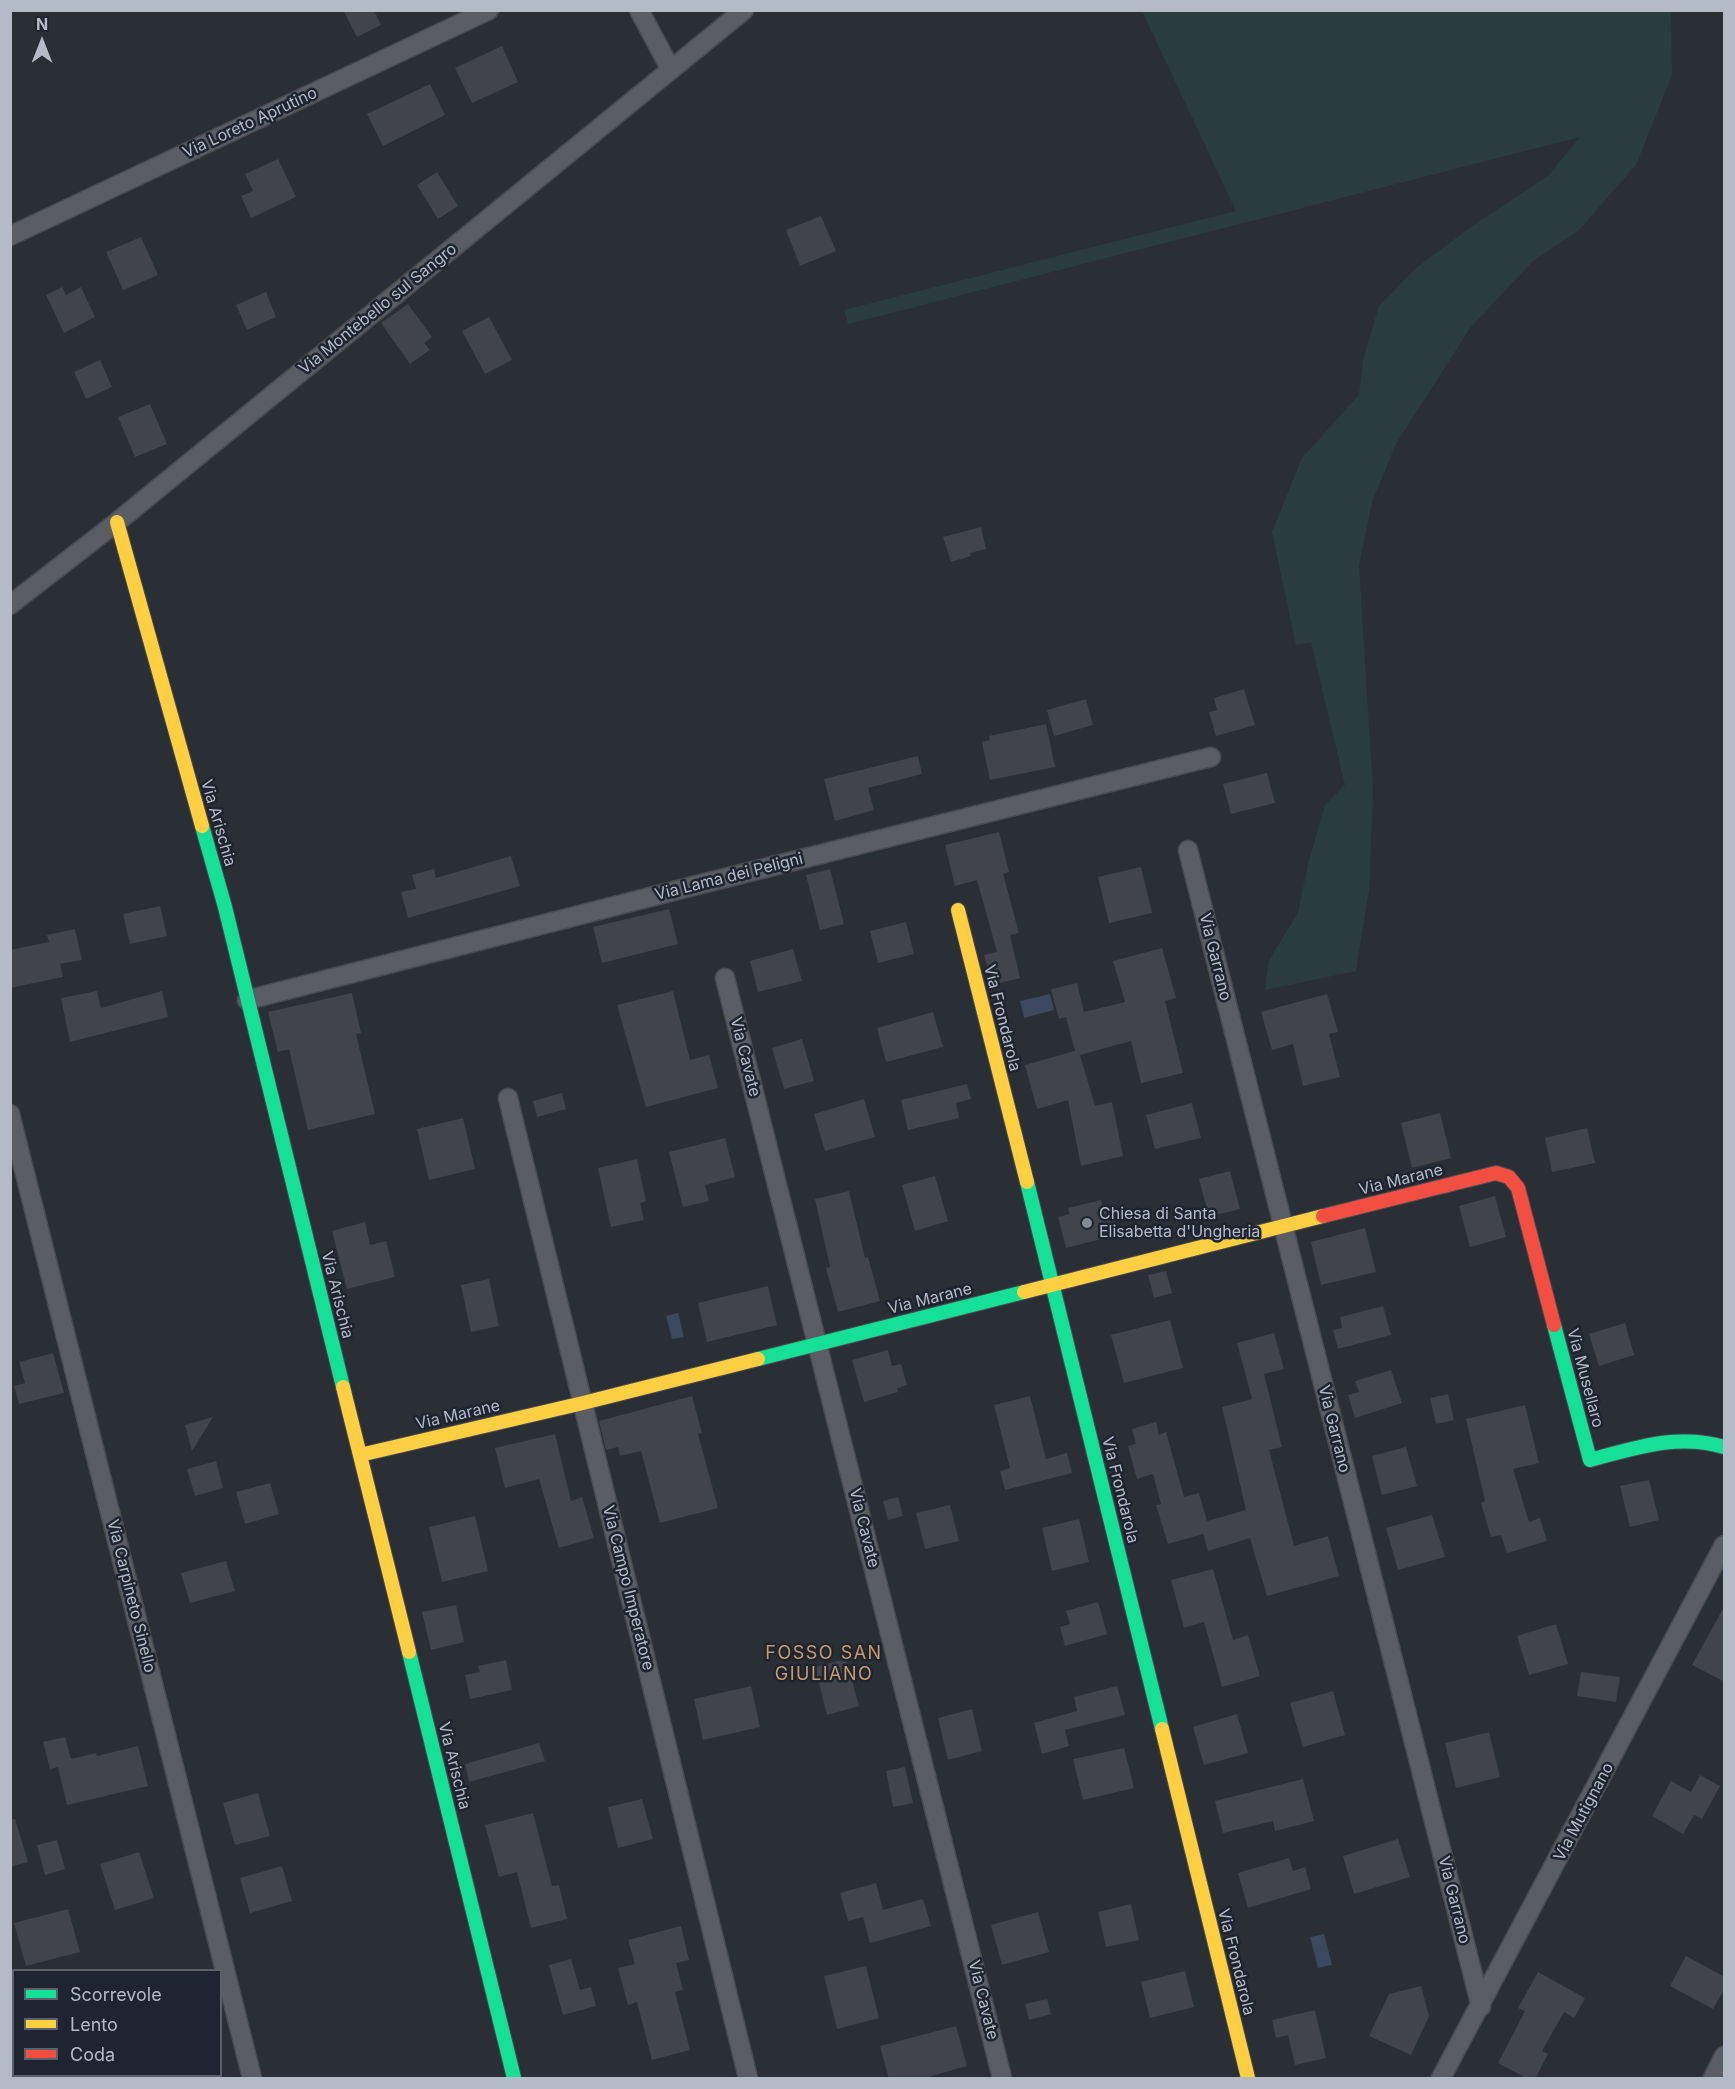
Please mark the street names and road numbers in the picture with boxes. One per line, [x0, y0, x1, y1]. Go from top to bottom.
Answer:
street label: Via Loreto Aprutino [180, 83, 320, 163]
street label: Via Montebello sul Sangro [295, 239, 461, 379]
street label: Via Arischia [196, 777, 240, 869]
street label: Via Lama dei Peligni [653, 849, 805, 905]
street label: Via Garrano [1195, 911, 1235, 1003]
street label: Via Frondarola [979, 963, 1025, 1073]
street label: Via Cavate [726, 1015, 764, 1099]
street label: Via Marane [1357, 1160, 1445, 1200]
street label: Via Arischia [317, 1249, 357, 1341]
street label: Via Marane [886, 1279, 974, 1319]
street label: Via Musellaro [1563, 1326, 1607, 1430]
street label: Via Garrano [1314, 1383, 1354, 1475]
street label: Via Marane [414, 1396, 502, 1434]
street label: Via Frondarola [1097, 1435, 1143, 1545]
street label: Via Cavate [845, 1486, 883, 1570]
street label: Via Campo Imperatore [598, 1504, 658, 1672]
street label: Via Carpineto Sinello [103, 1517, 159, 1675]
street label: Via Arischia [434, 1720, 474, 1812]
street label: Via Mutignano [1550, 1759, 1618, 1865]
street label: Via Garrano [1434, 1854, 1474, 1946]
street label: Via Frondarola [1213, 1907, 1259, 2017]
street label: Via Cavate [964, 1958, 1002, 2042]

